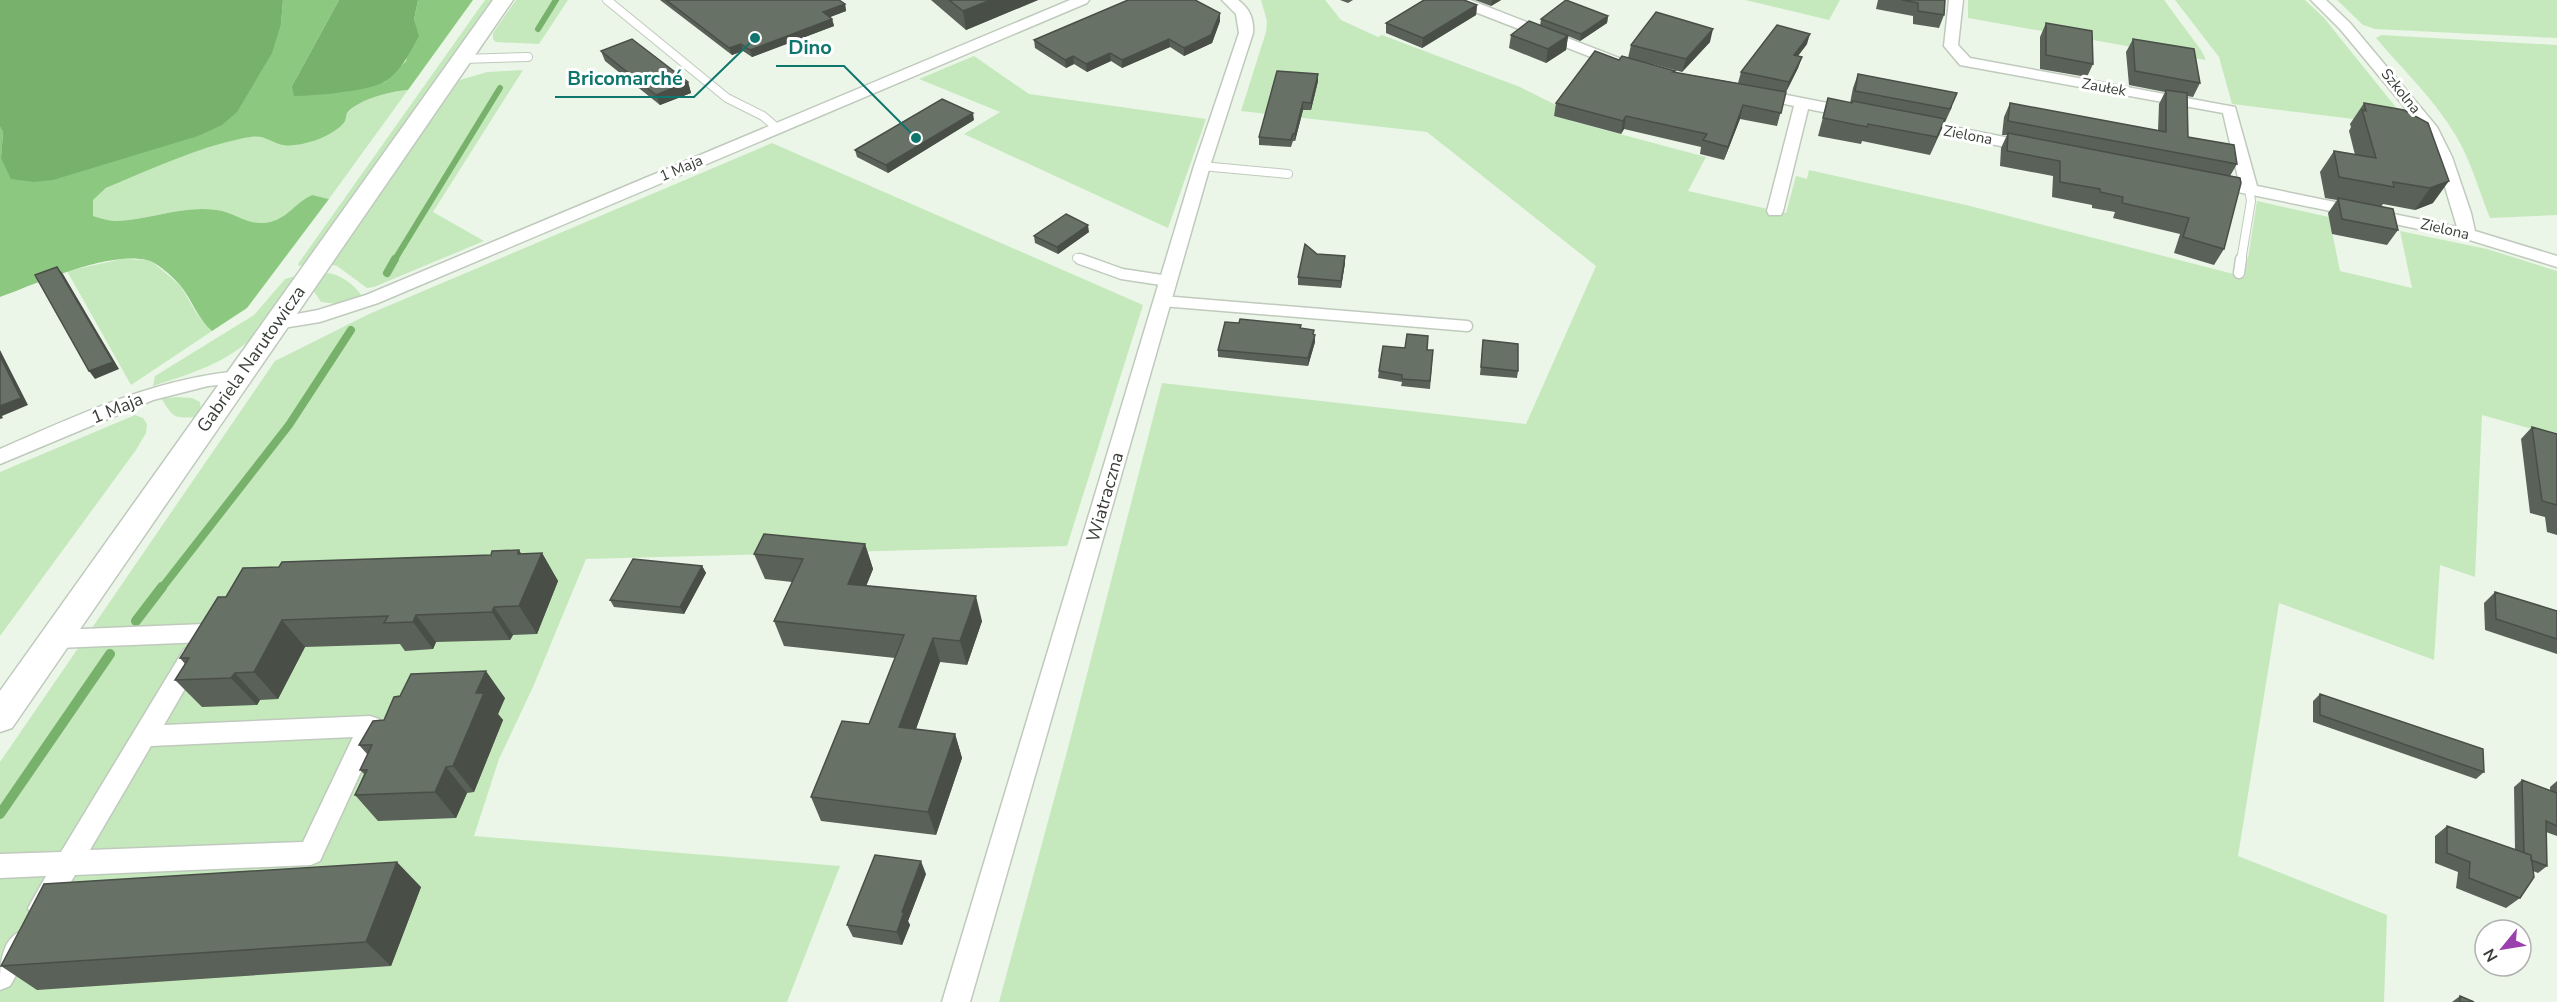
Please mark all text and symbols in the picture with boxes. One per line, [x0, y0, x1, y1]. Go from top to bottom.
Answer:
callout: Dino [776, 28, 844, 66]
text: Dino [788, 34, 832, 61]
callout: Bricomarché [555, 59, 694, 97]
street label: Szkolna [2377, 64, 2425, 118]
text: Bricomarché [567, 65, 683, 92]
street label: Zaułek [2080, 73, 2128, 101]
street label: Zielona [1942, 120, 1994, 150]
street label: 1 Maja [656, 150, 706, 186]
street label: Zielona [2419, 214, 2471, 244]
street label: Gabriela Narutowicza [191, 281, 311, 437]
street label: 1 Maja [87, 387, 147, 429]
street label: Wiatraczna [1081, 449, 1129, 545]
north arrow [2473, 918, 2533, 978]
text: N [2478, 944, 2503, 966]

